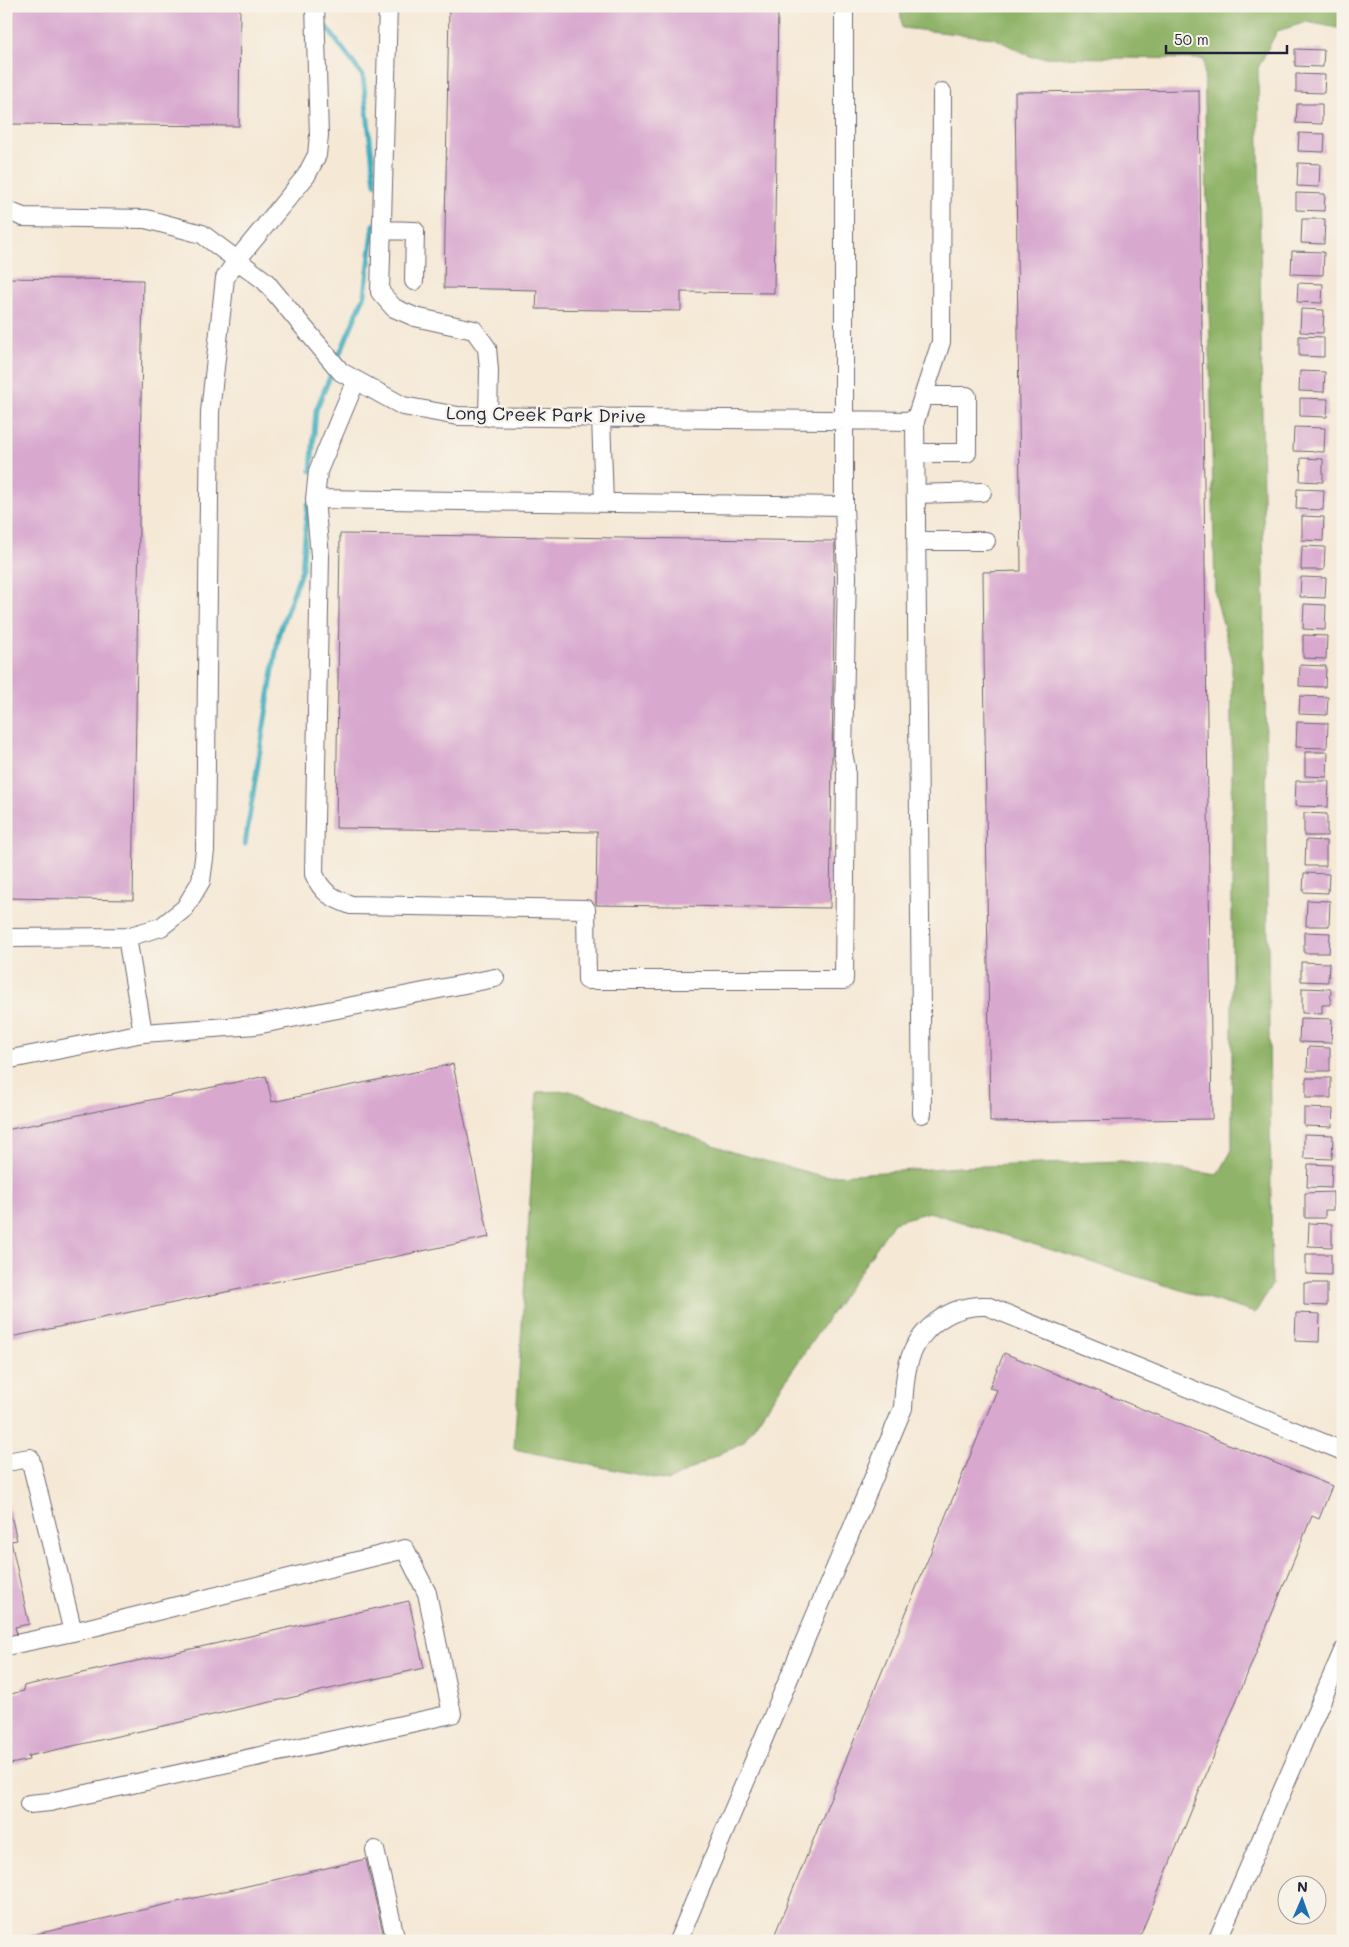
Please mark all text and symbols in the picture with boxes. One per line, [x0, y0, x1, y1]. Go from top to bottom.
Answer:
scale bar [1166, 22, 1288, 54]
text: 50 m [1174, 29, 1209, 49]
street label: Long Creek Park Drive [446, 400, 646, 428]
north arrow [1276, 1874, 1326, 1924]
text: N [1297, 1877, 1308, 1896]

